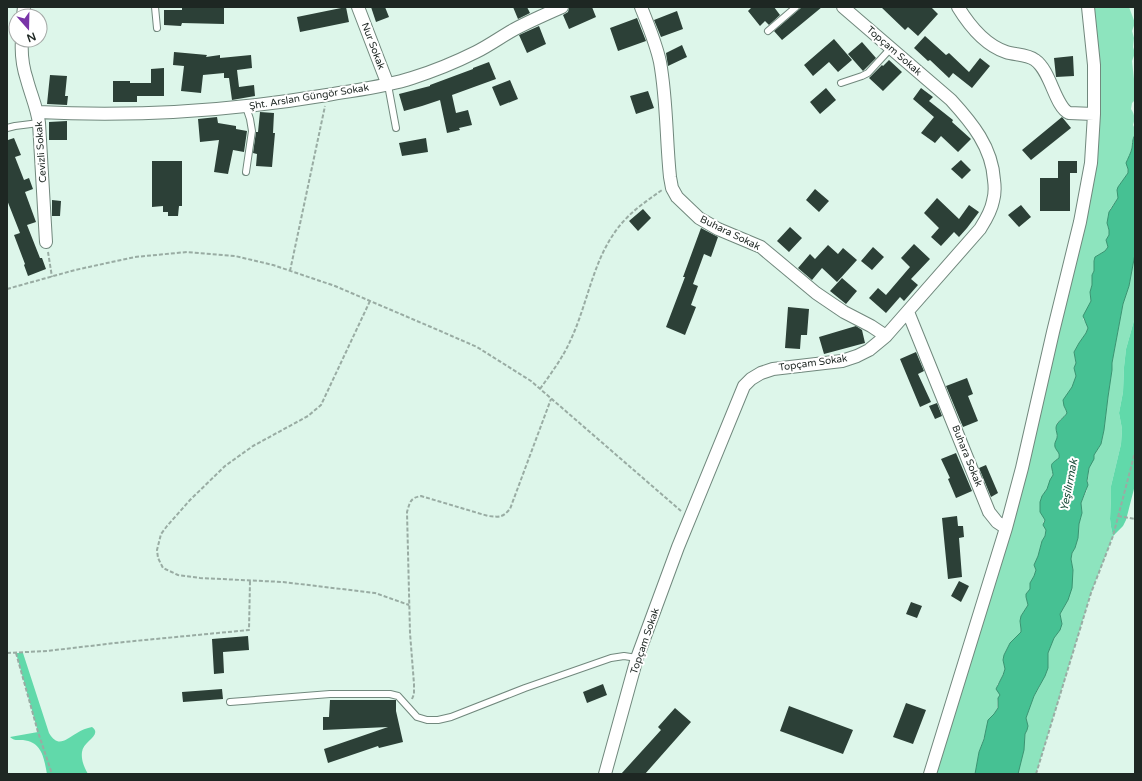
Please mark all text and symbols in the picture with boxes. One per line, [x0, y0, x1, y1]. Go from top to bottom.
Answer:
north arrow [8, 8, 48, 48]
street label: Nur Sokak [359, 21, 388, 72]
street label: Topçam Sokak [864, 24, 924, 79]
text: N [25, 29, 38, 45]
street label: Şht. Arslan Güngör Sokak [248, 82, 370, 112]
street label: Cevizli Sokak [33, 120, 49, 183]
street label: Buhara Sokak [698, 213, 762, 253]
street label: Topçam Sokak [778, 352, 849, 374]
street label: Buhara Sokak [949, 423, 985, 489]
water label: Yeşilırmak [1058, 457, 1081, 512]
street label: Topçam Sokak [628, 606, 662, 676]

